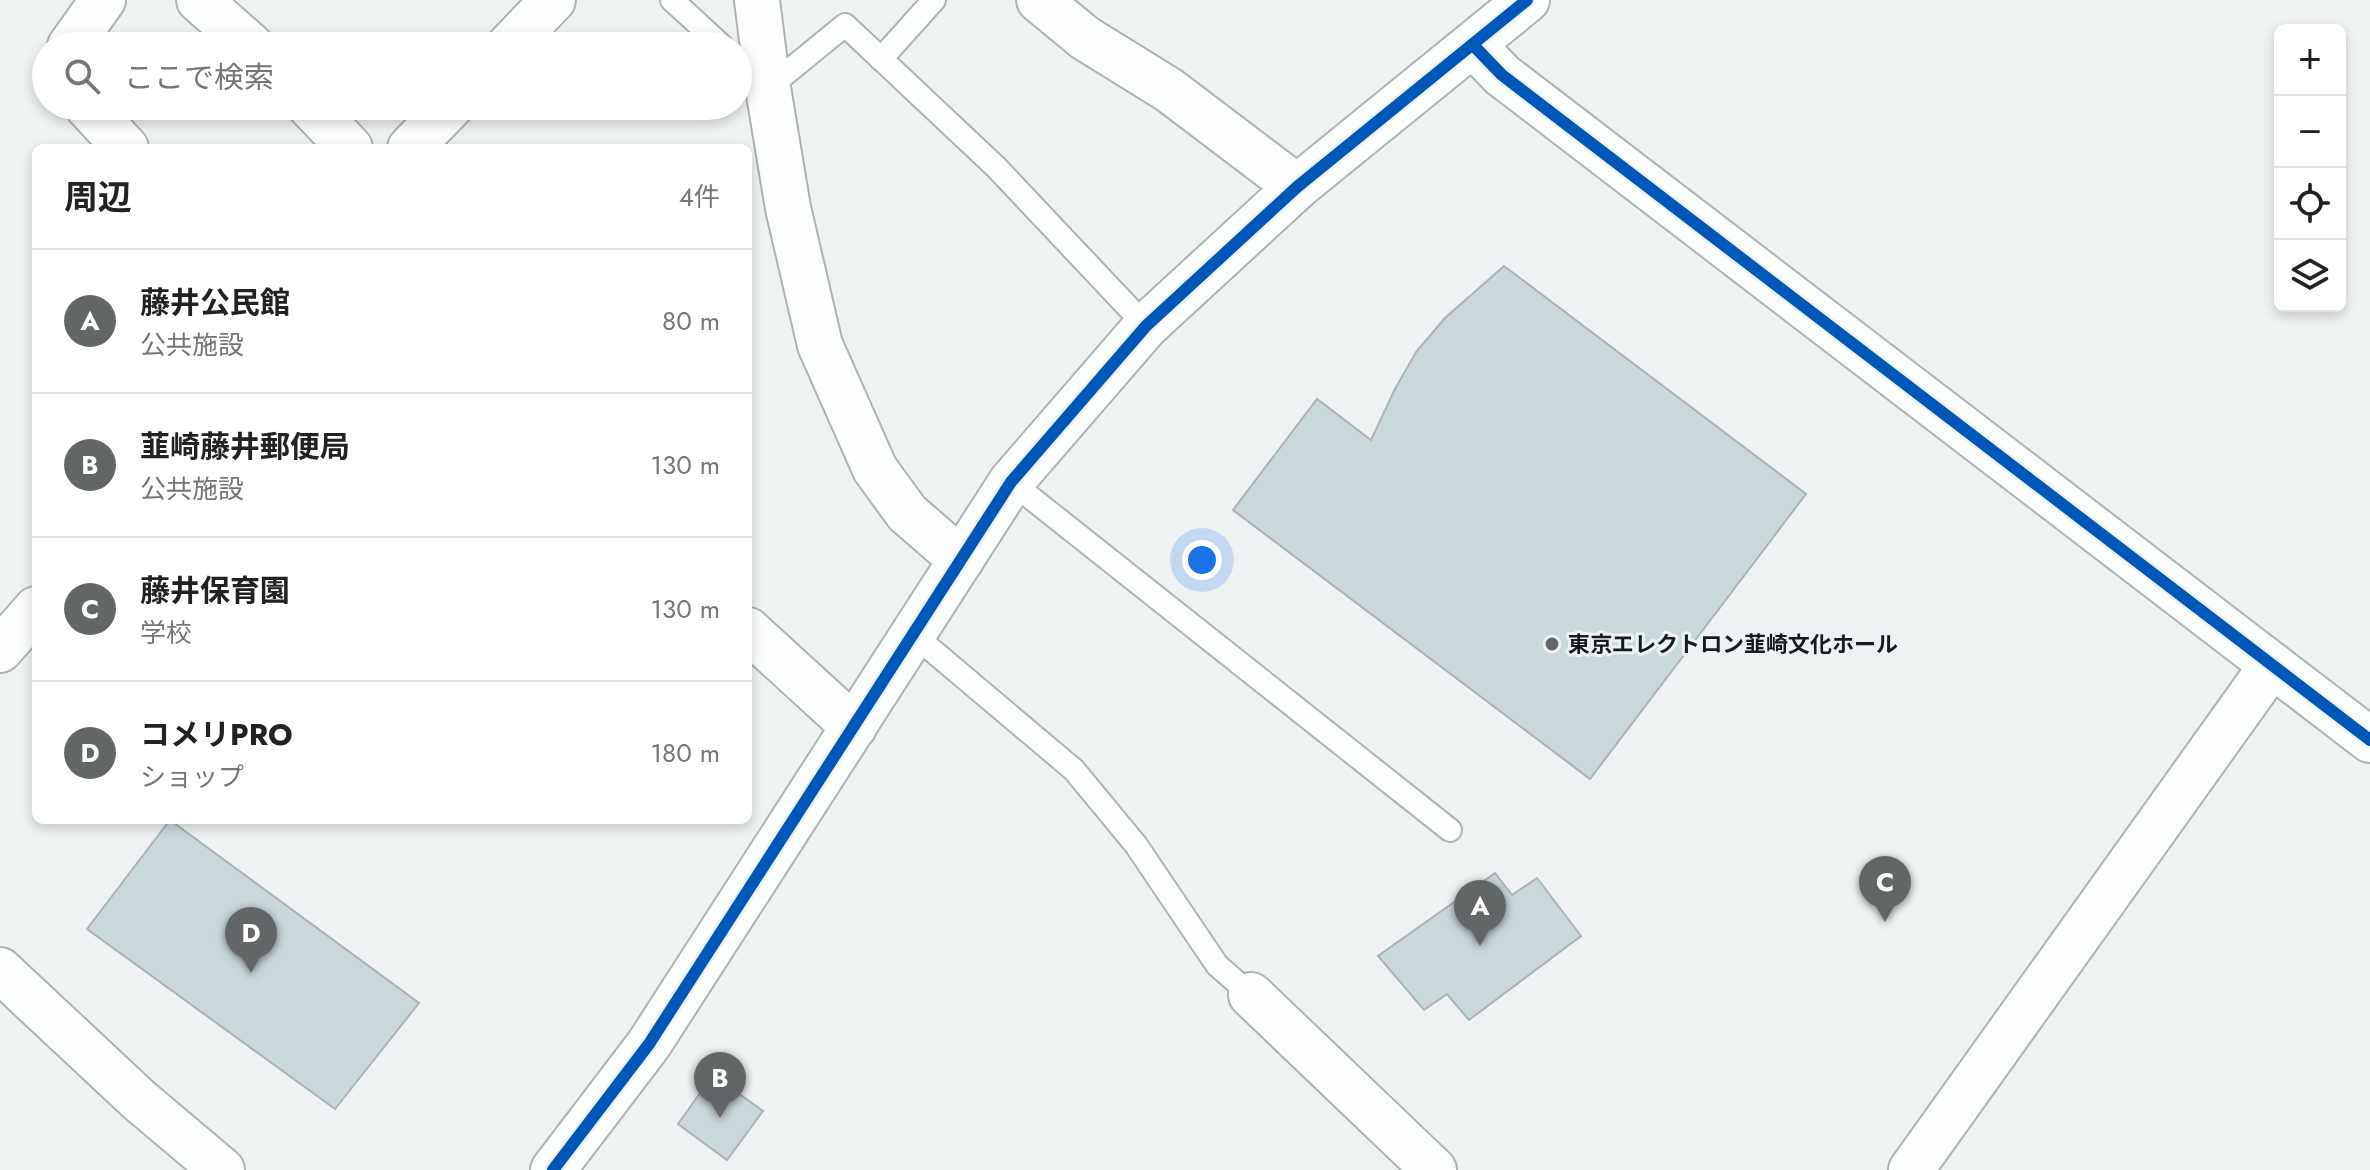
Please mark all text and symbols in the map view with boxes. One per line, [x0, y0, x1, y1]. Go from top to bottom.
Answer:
map controls [2274, 24, 2346, 312]
button: + [2274, 24, 2346, 96]
search box [32, 32, 752, 120]
icon: search [60, 54, 104, 98]
text: ここで検索 [124, 56, 274, 99]
button: − [2274, 96, 2346, 168]
button: locate [2274, 168, 2346, 240]
text: 周辺 [64, 173, 132, 222]
text: 4件 [679, 178, 720, 216]
button: layers [2274, 240, 2346, 312]
text: 藤井公民館 [140, 281, 290, 324]
text: A [80, 302, 100, 340]
text: 80 m [662, 302, 720, 340]
text: 公共施設 [140, 326, 244, 364]
text: 韮崎藤井郵便局 [140, 425, 350, 468]
text: B [81, 446, 99, 484]
text: 130 m [650, 446, 720, 484]
text: 公共施設 [140, 470, 244, 508]
your location [1182, 540, 1222, 580]
text: 藤井保育園 [140, 569, 290, 612]
text: C [81, 590, 99, 628]
text: 130 m [650, 590, 720, 628]
text: 学校 [140, 614, 192, 652]
place label: 東京エレクトロン韮崎文化ホール [1568, 628, 1898, 660]
marker: 東京エレクトロン韮崎文化ホール [1543, 635, 1561, 653]
text: コメリPRO [140, 713, 293, 756]
text: D [80, 734, 100, 772]
text: 180 m [650, 734, 720, 772]
text: ショップ [140, 758, 244, 796]
pin: C [1859, 856, 1911, 922]
pin: A [1454, 880, 1506, 946]
pin: D [225, 907, 277, 973]
pin: B [694, 1052, 746, 1118]

